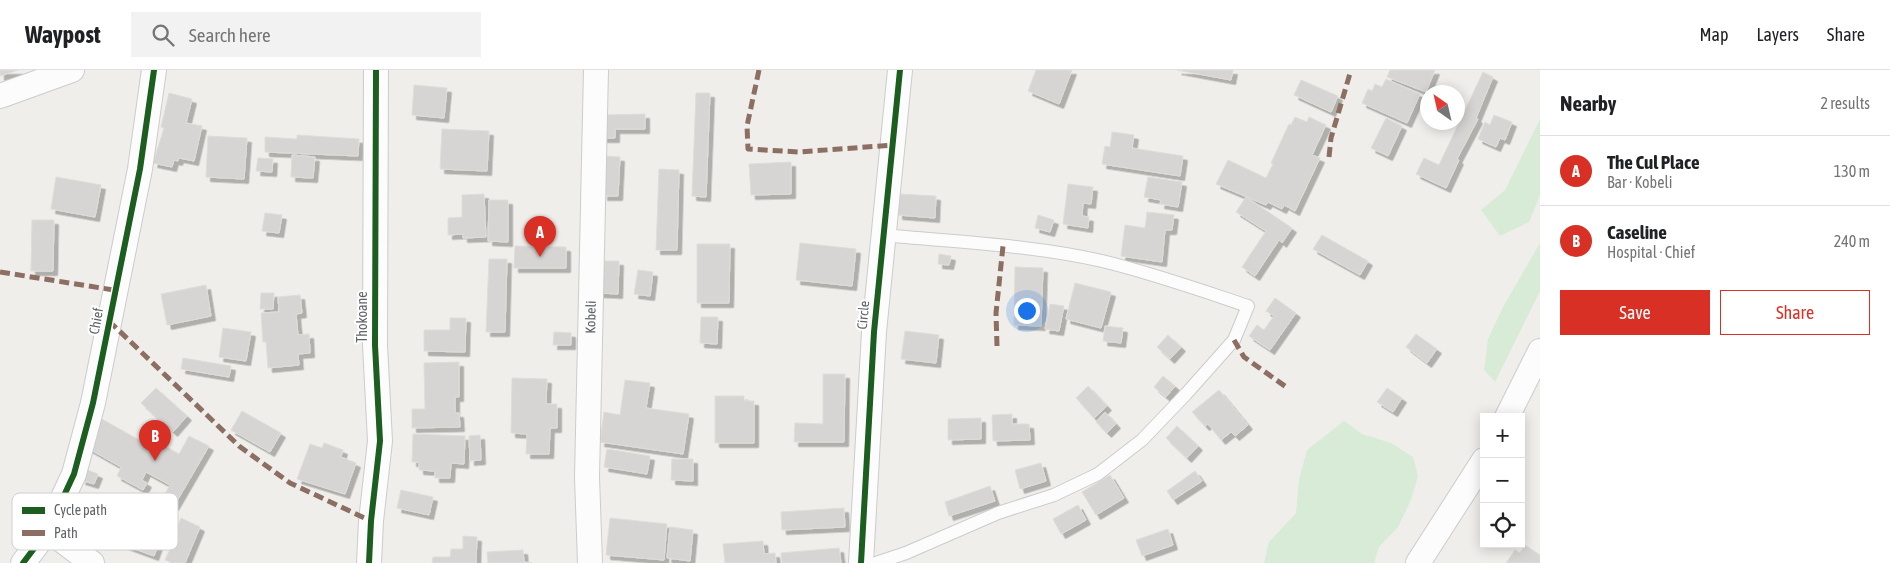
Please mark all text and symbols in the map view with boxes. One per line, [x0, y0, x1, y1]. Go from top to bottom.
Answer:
search box [131, 12, 481, 57]
text: Waypost [25, 21, 101, 48]
icon: search [149, 21, 177, 49]
text: Search here [189, 24, 271, 46]
text: Map [1699, 24, 1728, 45]
text: Layers [1756, 24, 1799, 45]
text: Share [1827, 24, 1865, 45]
north arrow [1420, 85, 1465, 130]
text: Nearby [1560, 91, 1616, 115]
text: 2 results [1820, 94, 1870, 112]
text: The Cul Place [1607, 151, 1700, 173]
text: A [1572, 162, 1580, 180]
text: 130 m [1834, 162, 1870, 180]
text: Bar · Kobeli [1607, 173, 1672, 191]
pin: A [524, 216, 556, 257]
text: Caseline [1607, 221, 1667, 243]
text: B [1572, 232, 1580, 250]
text: 240 m [1834, 232, 1870, 250]
text: Hospital · Chief [1607, 243, 1695, 261]
button: Save [1560, 290, 1710, 335]
button: Share [1720, 290, 1870, 335]
street label: Thokoane [354, 291, 370, 343]
your location [1014, 298, 1040, 324]
street label: Kobeli [582, 300, 599, 334]
street label: Circle [854, 300, 872, 330]
street label: Chief [86, 306, 106, 335]
map controls [1480, 413, 1525, 548]
button: + [1480, 413, 1525, 458]
pin: B [139, 420, 171, 461]
button: − [1480, 458, 1525, 503]
legend [12, 493, 178, 550]
text: Cycle path [54, 502, 107, 518]
button: locate [1480, 503, 1525, 548]
text: Path [54, 525, 78, 541]

